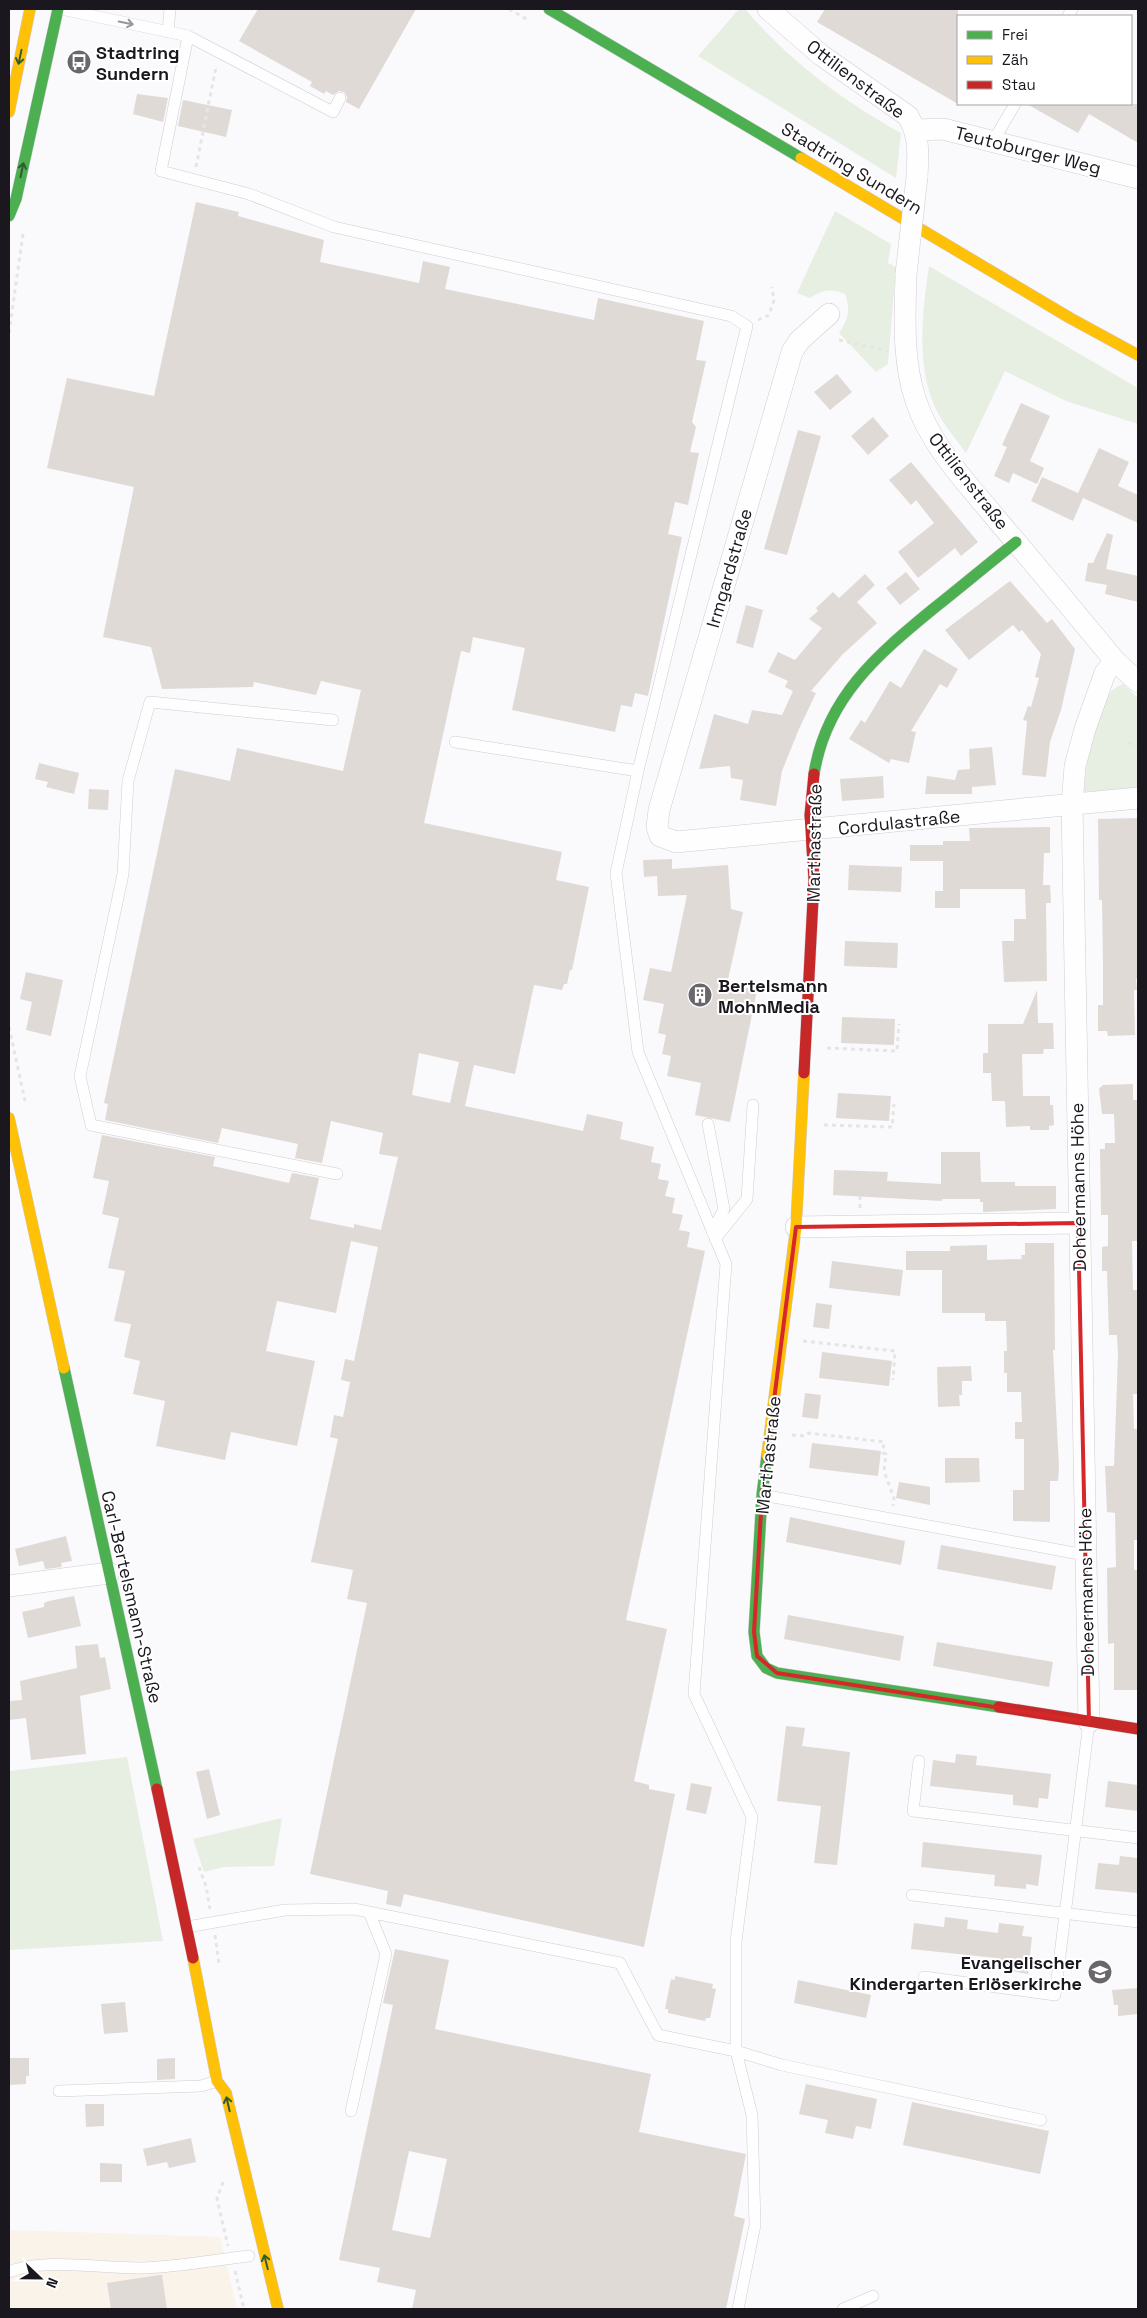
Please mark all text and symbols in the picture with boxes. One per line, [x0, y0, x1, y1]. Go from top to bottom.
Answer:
legend [957, 15, 1132, 105]
one-way arrow [117, 18, 133, 28]
text: Frei [1002, 25, 1028, 44]
street label: Ottilienstraße [802, 34, 910, 124]
place label: Stadtring Sundern [96, 41, 180, 85]
one-way arrow [15, 48, 24, 64]
bus stop icon: Stadtring Sundern [66, 49, 92, 75]
text: Zäh [1002, 50, 1028, 69]
text: Stau [1002, 75, 1036, 94]
street label: Stadtring Sundern [777, 117, 927, 219]
street label: Teutoburger Weg [953, 121, 1103, 179]
one-way arrow [18, 162, 27, 178]
street label: Ottilienstraße [924, 428, 1014, 534]
street label: Irmgardstraße [701, 506, 757, 630]
street label: Marthastraße [801, 783, 827, 903]
street label: Cordulastraße [837, 804, 961, 840]
place label: Bertelsmann MohnMedia [718, 974, 828, 1018]
building icon: Bertelsmann MohnMedia [687, 982, 713, 1008]
street label: Doheermanns Höhe [1065, 1102, 1091, 1272]
street label: Marthastraße [750, 1395, 786, 1515]
street label: Carl-Bertelsmann-Straße [96, 1489, 168, 1705]
street label: Doheermanns Höhe [1073, 1507, 1099, 1677]
place label: Evangelischer Kindergarten Erlöserkirche [850, 1951, 1082, 1995]
school or university icon: Evangelischer Kindergarten Erlöserkirche [1087, 1959, 1113, 1985]
one-way arrow [223, 2096, 232, 2112]
north arrow [15, 2253, 65, 2303]
one-way arrow [261, 2254, 270, 2270]
text: N [42, 2275, 62, 2291]

